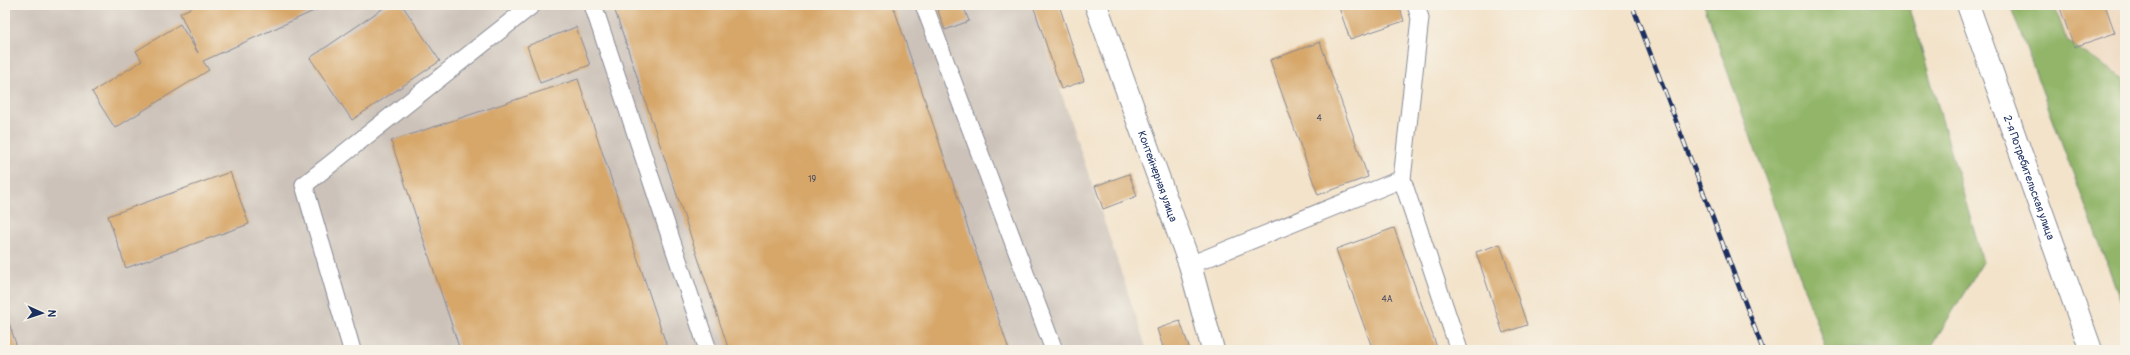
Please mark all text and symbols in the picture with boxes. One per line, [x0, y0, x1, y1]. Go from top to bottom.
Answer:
house number: 4 [1316, 113, 1322, 124]
street label: 2-я Потребительская улица [2001, 113, 2057, 242]
street label: Контейнерная улица [1135, 129, 1180, 224]
house number: 19 [808, 174, 816, 185]
north arrow [22, 293, 62, 333]
house number: 4А [1381, 294, 1393, 305]
text: N [45, 309, 58, 318]

